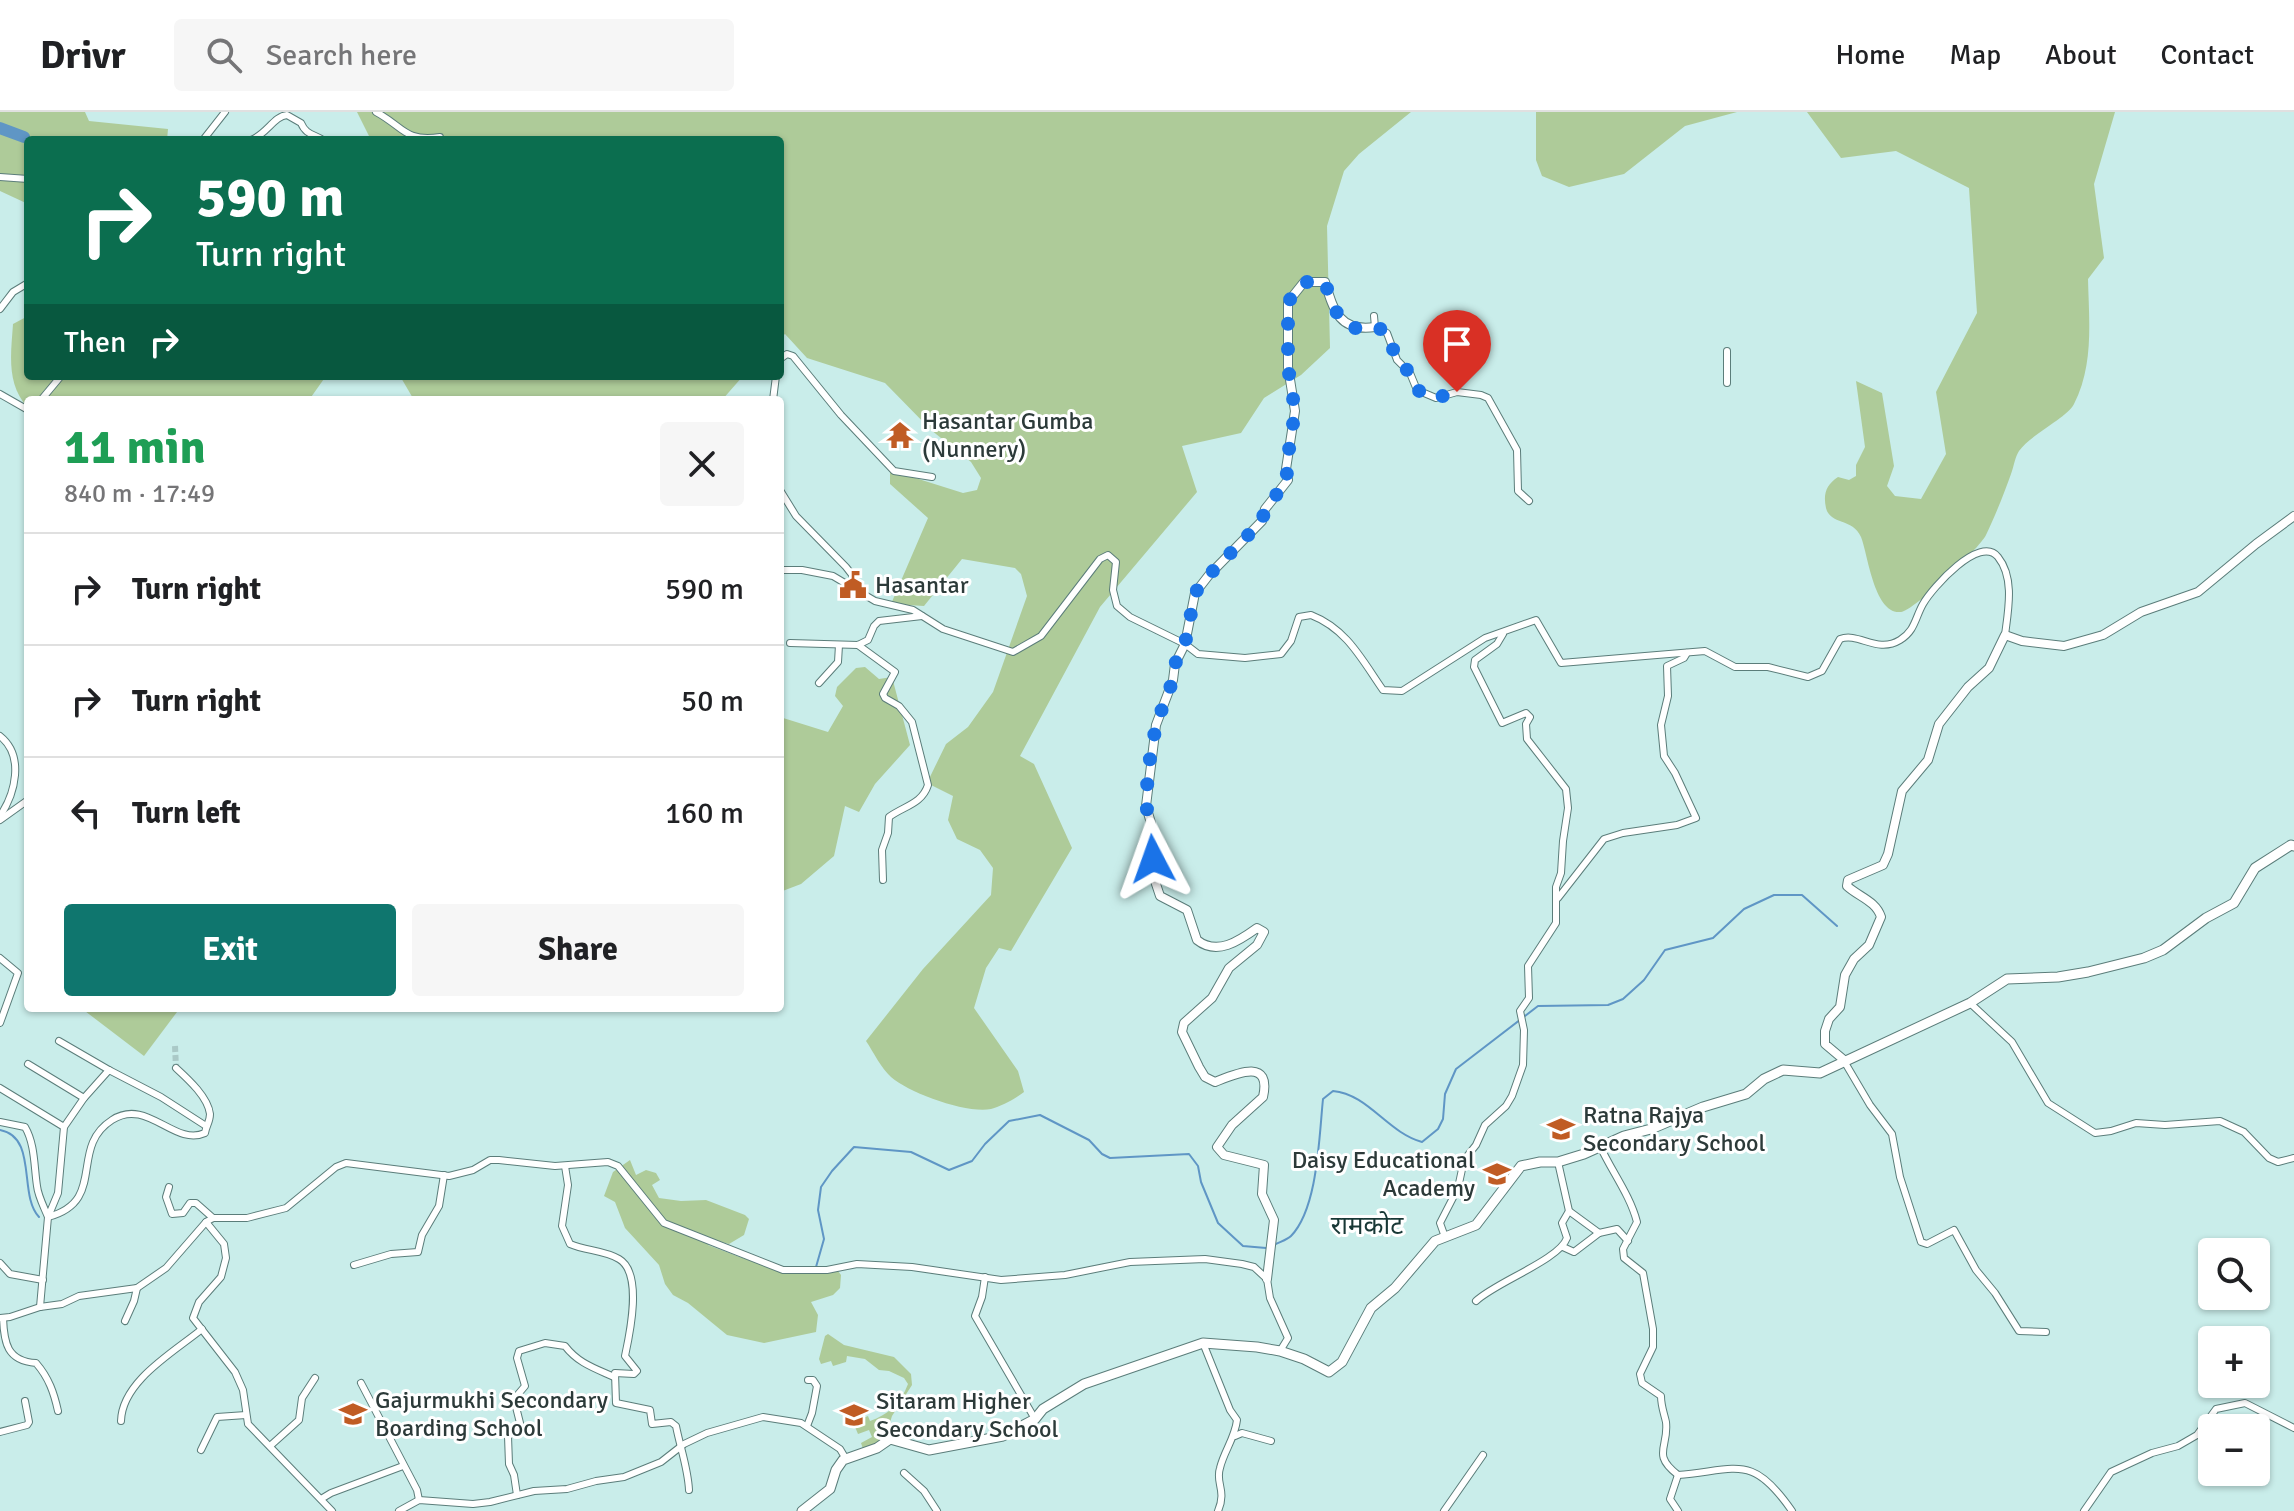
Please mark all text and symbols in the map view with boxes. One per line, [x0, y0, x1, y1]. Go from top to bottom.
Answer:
search box [174, 19, 734, 91]
text: Drivr [40, 32, 126, 79]
icon: search [202, 33, 246, 77]
text: Search here [266, 37, 417, 74]
text: Home [1836, 38, 1905, 72]
text: Map [1949, 38, 2001, 72]
text: About [2045, 38, 2117, 72]
text: Contact [2161, 38, 2254, 72]
text: 590 m [196, 163, 344, 232]
icon: right [64, 168, 168, 272]
text: Turn right [196, 232, 346, 277]
pin [1423, 310, 1491, 392]
icon: right [142, 320, 186, 364]
icon: arrive [1435, 322, 1479, 366]
text: Then [64, 324, 126, 361]
place label: Hasantar Gumba (Nunnery) [922, 406, 1093, 464]
text: 11 min [64, 418, 206, 477]
temple icon: Hasantar Gumba (Nunnery) [885, 420, 915, 450]
button: close [660, 422, 744, 506]
text: 840 m · 17:49 [64, 478, 215, 510]
icon: right [64, 567, 108, 611]
public building icon: Hasantar [838, 570, 868, 600]
place label: Hasantar [875, 570, 969, 600]
text: Turn right [132, 571, 261, 608]
text: 590 m [665, 571, 744, 608]
icon: right [64, 679, 108, 723]
text: Turn right [132, 683, 261, 720]
text: 50 m [681, 683, 744, 720]
icon: left [64, 791, 108, 835]
text: Turn left [132, 795, 241, 832]
text: 160 m [665, 795, 744, 832]
position arrow [1111, 817, 1195, 901]
button: Exit [64, 904, 396, 996]
button: Share [412, 904, 744, 996]
place label: Ratna Rajya Secondary School [1583, 1100, 1766, 1158]
school or university icon: Ratna Rajya Secondary School [1546, 1114, 1576, 1144]
place label: Daisy Educational Academy [1292, 1145, 1475, 1203]
school or university icon: Daisy Educational Academy [1482, 1159, 1512, 1189]
district label: रामकोट [1331, 1210, 1404, 1242]
map controls [2198, 1238, 2270, 1486]
button: search [2198, 1238, 2270, 1310]
button: + [2198, 1326, 2270, 1398]
place label: Gajurmukhi Secondary Boarding School [375, 1385, 608, 1443]
place label: Sitaram Higher Secondary School [876, 1386, 1059, 1444]
school or university icon: Gajurmukhi Secondary Boarding School [338, 1399, 368, 1429]
school or university icon: Sitaram Higher Secondary School [839, 1400, 869, 1430]
button: − [2198, 1414, 2270, 1486]

